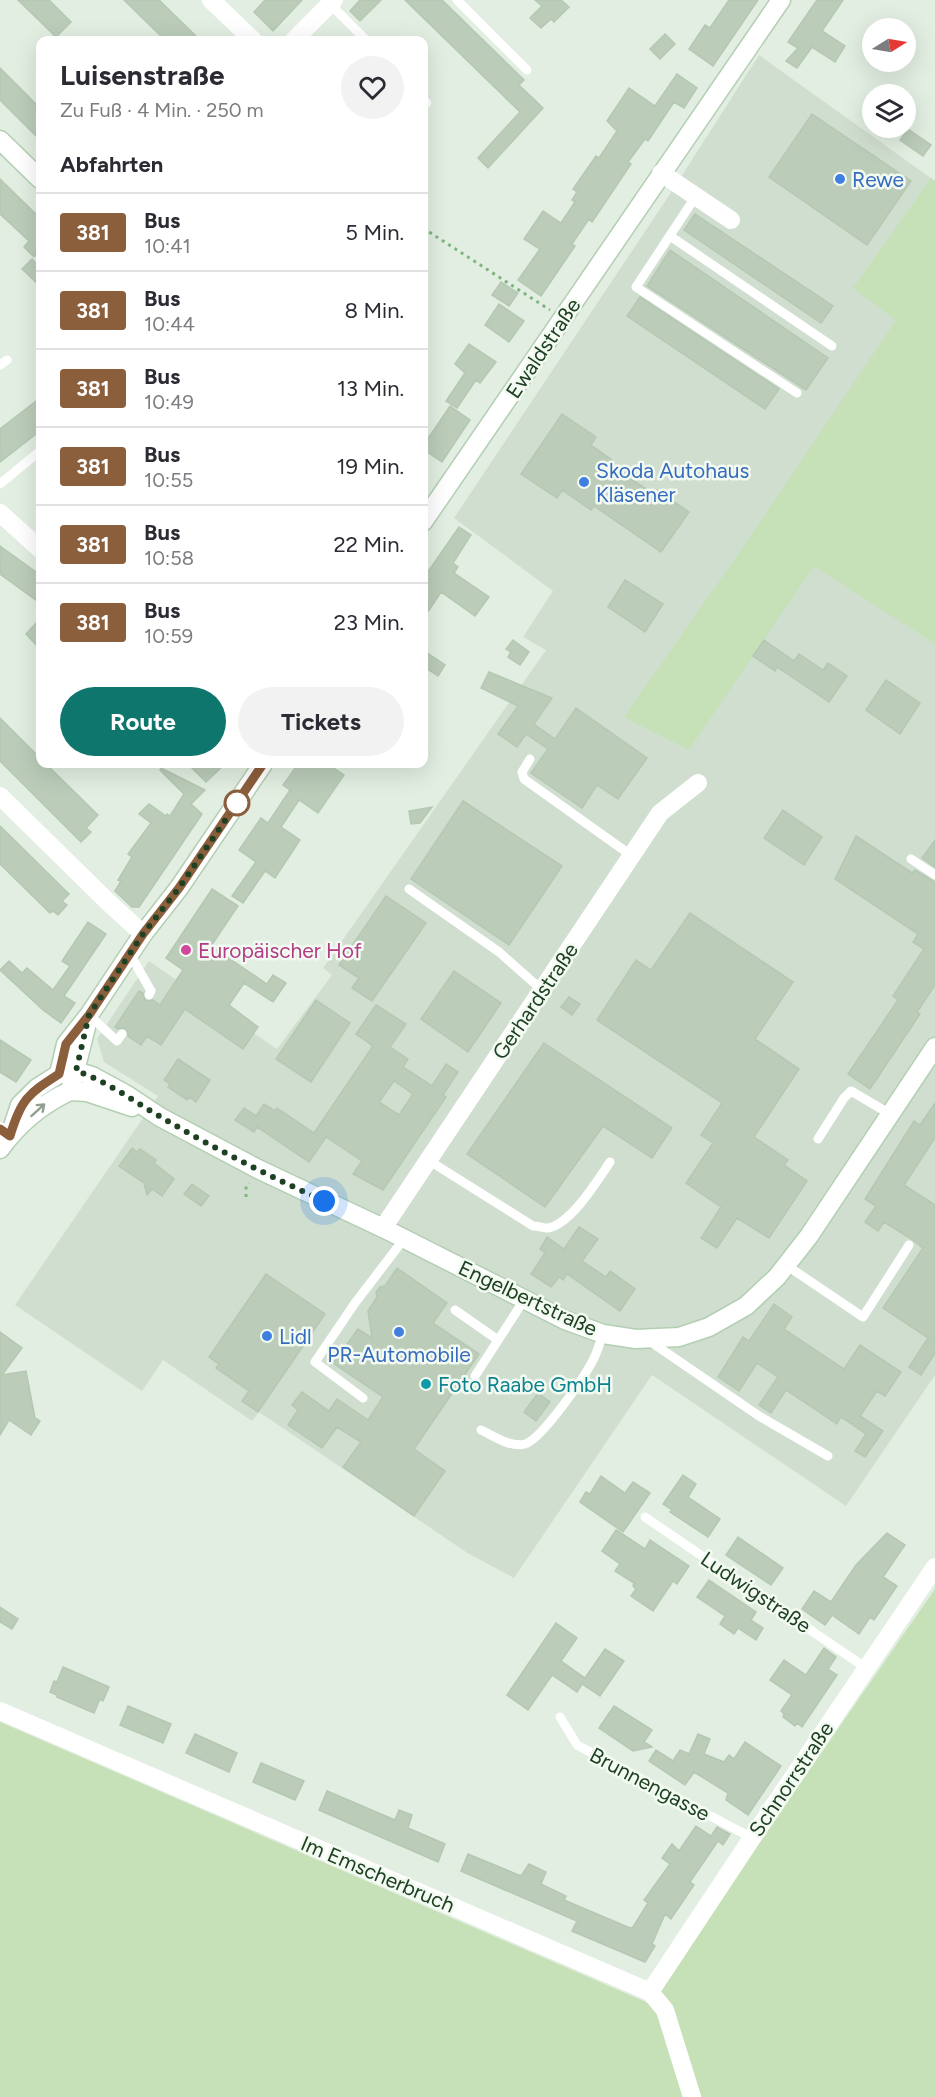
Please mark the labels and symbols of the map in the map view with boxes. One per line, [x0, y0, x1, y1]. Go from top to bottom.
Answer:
north arrow [862, 18, 916, 72]
place label: Rewe [852, 167, 904, 192]
marker: Rewe [833, 172, 847, 186]
street label: Ewaldstraße [500, 293, 586, 403]
place label: Skoda Autohaus Kläsener [596, 458, 749, 507]
marker: Skoda Autohaus Kläsener [577, 475, 591, 489]
unlabelled marker [224, 790, 250, 816]
place label: Europäischer Hof [198, 938, 362, 963]
street label: Gerhardstraße [487, 938, 583, 1064]
marker: Europäischer Hof [179, 943, 193, 957]
one-way arrow [30, 1103, 45, 1117]
your location [309, 1186, 339, 1216]
street label: Engelbertstraße [455, 1255, 601, 1341]
place label: Lidl [279, 1324, 312, 1349]
marker: PR-Automobile [392, 1325, 406, 1339]
marker: Lidl [260, 1329, 274, 1343]
place label: PR-Automobile [327, 1342, 471, 1367]
place label: Foto Raabe GmbH [438, 1372, 612, 1397]
marker: Foto Raabe GmbH [419, 1377, 433, 1391]
street label: Ludwigstraße [696, 1546, 816, 1638]
street label: Schnorrstraße [743, 1717, 839, 1841]
street label: Brunnengasse [586, 1742, 714, 1826]
street label: Im Emscherbruch [297, 1830, 459, 1918]

